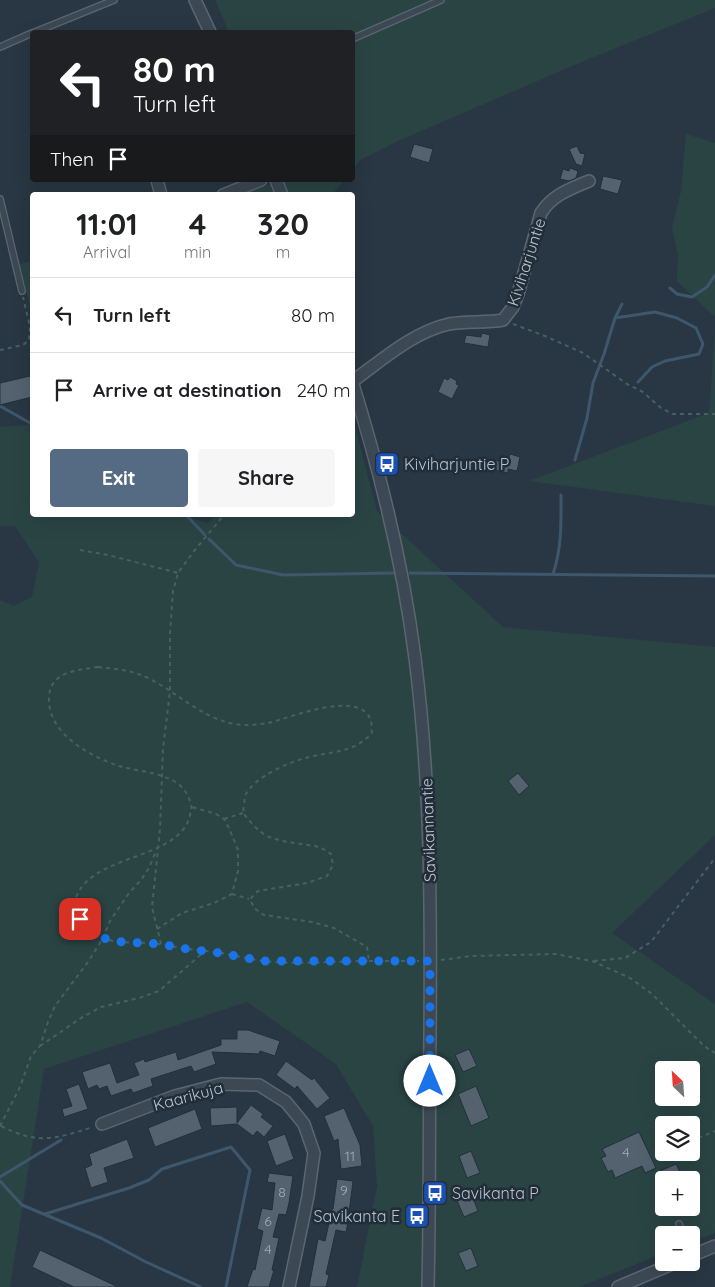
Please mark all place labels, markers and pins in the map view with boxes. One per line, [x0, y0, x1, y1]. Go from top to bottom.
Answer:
bus stop icon: Kiviharjuntie P [374, 451, 400, 477]
place label: Kiviharjuntie P [404, 454, 509, 474]
pin [59, 898, 101, 940]
bus stop icon: Savikanta P [422, 1180, 448, 1206]
place label: Savikanta P [452, 1183, 539, 1203]
bus stop icon: Savikanta E [404, 1203, 430, 1229]
place label: Savikanta E [314, 1206, 400, 1226]

